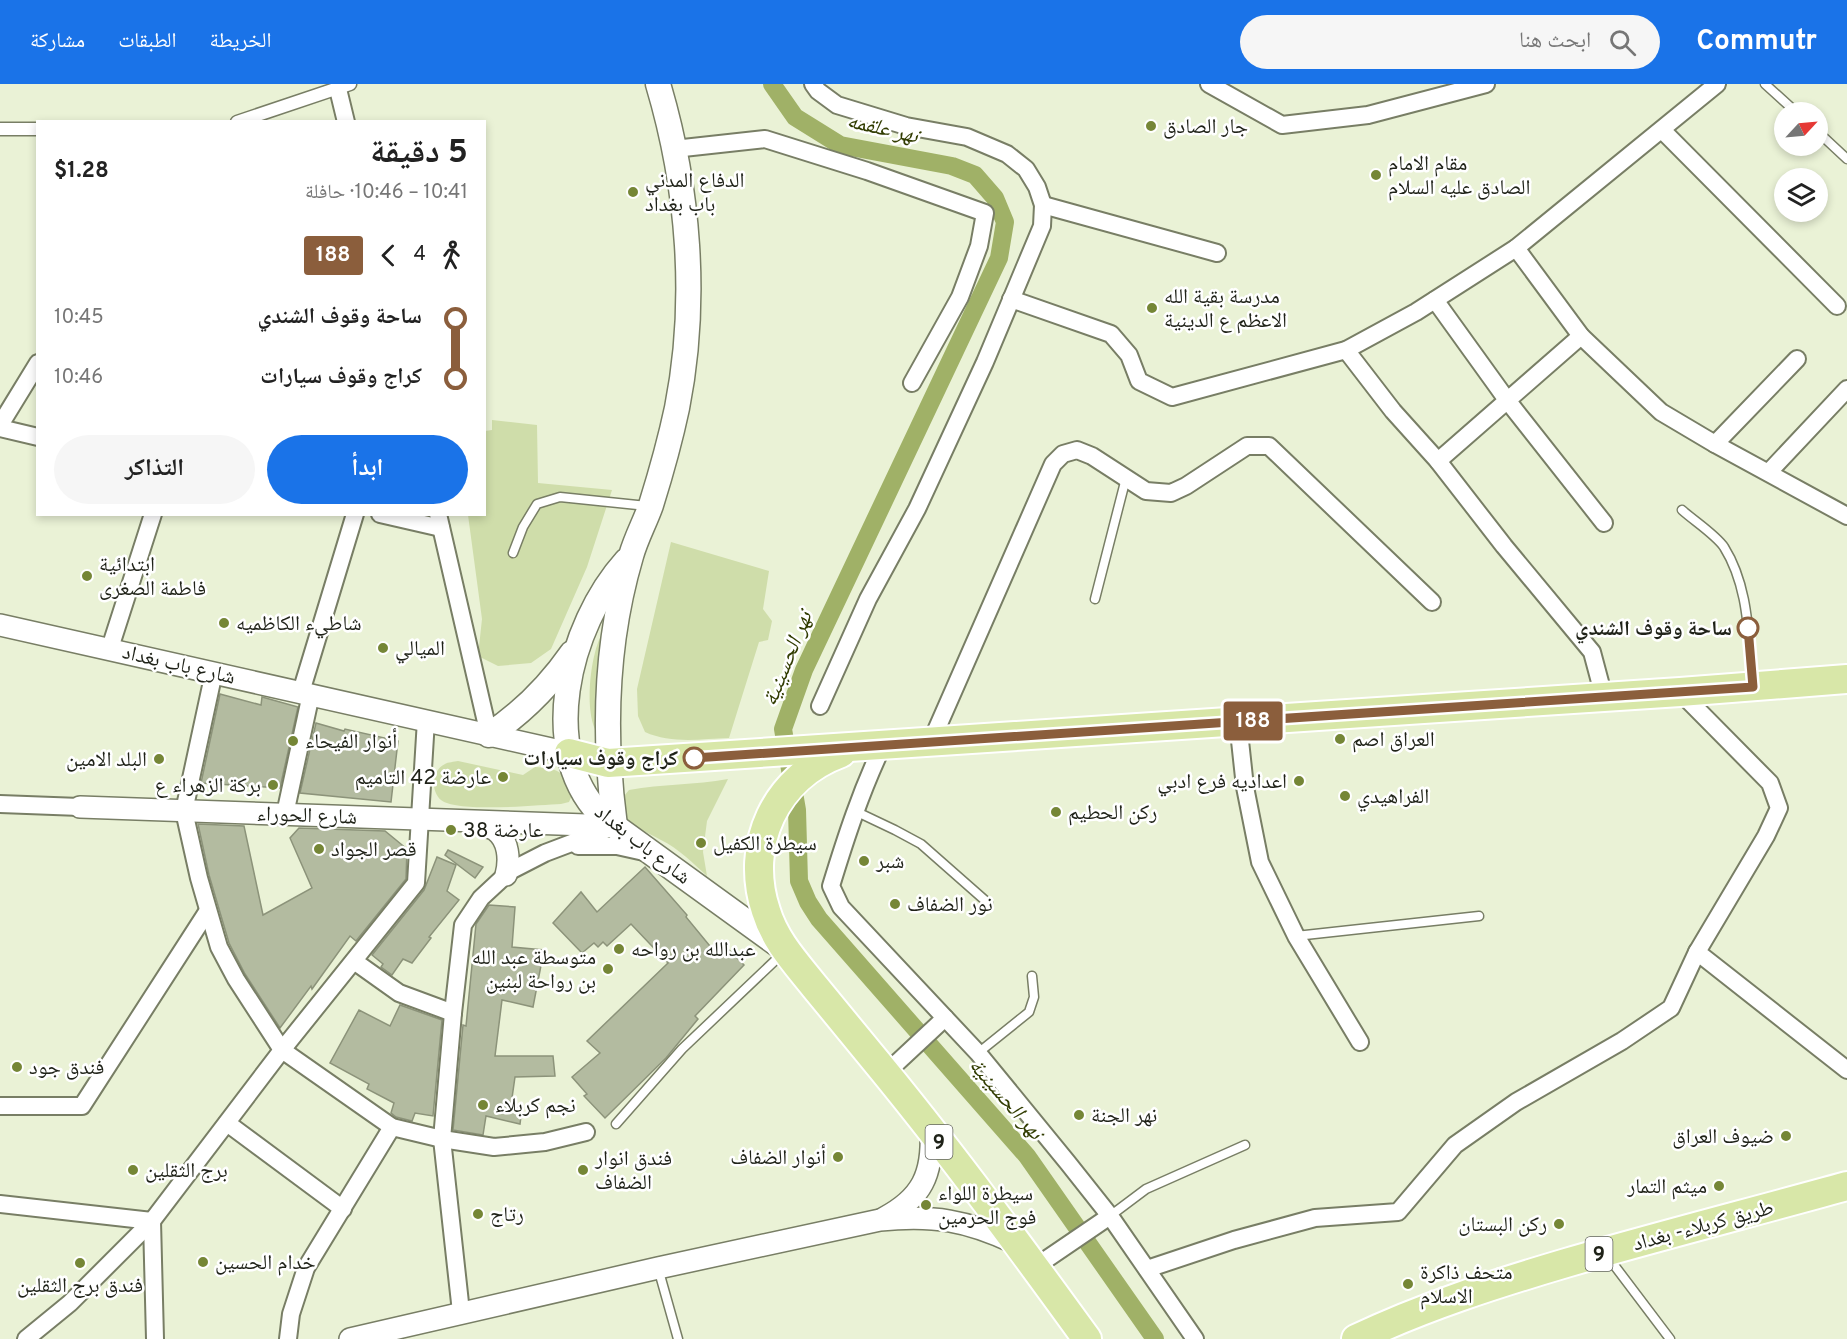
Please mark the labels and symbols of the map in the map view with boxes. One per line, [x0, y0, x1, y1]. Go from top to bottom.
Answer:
north arrow [1774, 102, 1828, 156]
water label: نهر علقمه [844, 108, 924, 151]
place label: جار الصادق [1163, 114, 1248, 141]
marker: جار الصادق [1144, 119, 1158, 133]
place label: مقام الامام الصادق عليه السلام [1388, 151, 1531, 202]
place label: الدفاع المدني باب بغداد [645, 168, 744, 219]
marker: مقام الامام الصادق عليه السلام [1369, 168, 1383, 182]
marker: الدفاع المدني باب بغداد [626, 185, 640, 199]
place label: مدرسة بقية الله الاعظم ع الدينية [1164, 284, 1287, 335]
marker: مدرسة بقية الله الاعظم ع الدينية [1145, 301, 1159, 315]
place label: ابتدائية فاطمة الصغرى [99, 552, 206, 603]
marker: ابتدائية فاطمة الصغرى [80, 569, 94, 583]
water label: نهر الحسينية [757, 605, 821, 710]
place label: شاطيء الكاظميه [236, 611, 362, 639]
marker: شاطيء الكاظميه [217, 616, 231, 630]
place label: ساحة وقوف الشندي [1575, 616, 1732, 644]
marker: ساحة وقوف الشندي [1737, 617, 1759, 639]
place label: الميالي [395, 636, 445, 664]
street label: شارع باب بغداد [119, 639, 238, 692]
marker: الميالي [376, 641, 390, 655]
line badge: 188 [1218, 702, 1288, 740]
place label: العراق اصم [1352, 727, 1435, 754]
place label: أنوار الفيحاء [305, 728, 397, 756]
marker: العراق اصم [1333, 732, 1347, 746]
marker: أنوار الفيحاء [286, 734, 300, 748]
place label: كراج وقوف سيارات [524, 746, 678, 773]
place label: البلد الامين [66, 747, 147, 774]
marker: كراج وقوف سيارات [683, 747, 705, 769]
marker: البلد الامين [152, 752, 166, 766]
place label: عارضة 42 التاميم [355, 765, 491, 792]
place label: اعداديه فرع ادبي [1157, 769, 1287, 797]
marker: عارضة 42 التاميم [496, 770, 510, 784]
place label: بركة الزهراء ع [155, 773, 261, 800]
marker: اعداديه فرع ادبي [1292, 774, 1306, 788]
marker: بركة الزهراء ع [266, 778, 280, 792]
place label: الفراهيدي [1357, 784, 1429, 812]
marker: الفراهيدي [1338, 789, 1352, 803]
street label: شارع باب بغداد [588, 799, 696, 891]
place label: ركن الحطيم [1068, 800, 1157, 827]
street label: شارع الحوراء [256, 801, 358, 832]
marker: ركن الحطيم [1049, 805, 1063, 819]
place label: عارضة 38 [463, 818, 544, 845]
marker: عارضة 38 [444, 823, 458, 837]
place label: سيطرة الكفيل [713, 831, 817, 858]
marker: سيطرة الكفيل [694, 836, 708, 850]
place label: قصر الجواد [331, 837, 417, 864]
marker: قصر الجواد [312, 842, 326, 856]
place label: شبر [875, 849, 904, 876]
marker: شبر [857, 854, 871, 868]
place label: نور الضفاف [907, 892, 993, 919]
marker: نور الضفاف [888, 897, 902, 911]
place label: عبدالله بن رواحه [631, 937, 756, 964]
marker: عبدالله بن رواحه [612, 942, 626, 956]
place label: متوسطة عبد الله بن رواحة لبنين [472, 945, 596, 996]
marker: متوسطة عبد الله بن رواحة لبنين [601, 962, 615, 976]
water label: نهر الحسينية [962, 1053, 1050, 1149]
place label: فندق جود [29, 1055, 104, 1082]
marker: فندق جود [10, 1060, 24, 1074]
place label: نجم كربلاء [495, 1093, 576, 1120]
marker: نجم كربلاء [476, 1098, 490, 1112]
place label: نهر الجنة [1091, 1103, 1157, 1130]
marker: نهر الجنة [1072, 1108, 1086, 1122]
place label: ضيوف العراق [1672, 1124, 1774, 1151]
road number: 9 [926, 1125, 952, 1159]
marker: ضيوف العراق [1779, 1129, 1793, 1143]
place label: أنوار الضفاف [730, 1144, 826, 1172]
place label: فندق انوار الضفاف [594, 1146, 672, 1197]
marker: أنوار الضفاف [831, 1150, 845, 1164]
place label: برج الثقلين [145, 1158, 228, 1185]
marker: برج الثقلين [126, 1163, 140, 1177]
marker: فندق انوار الضفاف [576, 1163, 590, 1177]
place label: ميثم التمار [1626, 1174, 1707, 1201]
marker: ميثم التمار [1712, 1179, 1726, 1193]
place label: سيطرة اللواء فوج الحرمين [938, 1181, 1036, 1232]
street label: طريق كربلاء- بغداد [1630, 1195, 1777, 1258]
marker: سيطرة اللواء فوج الحرمين [919, 1198, 933, 1212]
place label: رتاج [490, 1202, 524, 1229]
marker: رتاج [471, 1207, 485, 1221]
place label: ركن البستان [1458, 1212, 1547, 1239]
marker: ركن البستان [1552, 1217, 1566, 1231]
road number: 9 [1586, 1237, 1612, 1271]
place label: خدام الحسين [215, 1250, 316, 1277]
marker: خدام الحسين [196, 1255, 210, 1269]
marker: فندق برج الثقلين [73, 1256, 87, 1270]
place label: متحف ذاكرة الاسلام [1420, 1260, 1513, 1311]
place label: فندق برج الثقلين [17, 1273, 143, 1300]
marker: متحف ذاكرة الاسلام [1401, 1277, 1415, 1291]

